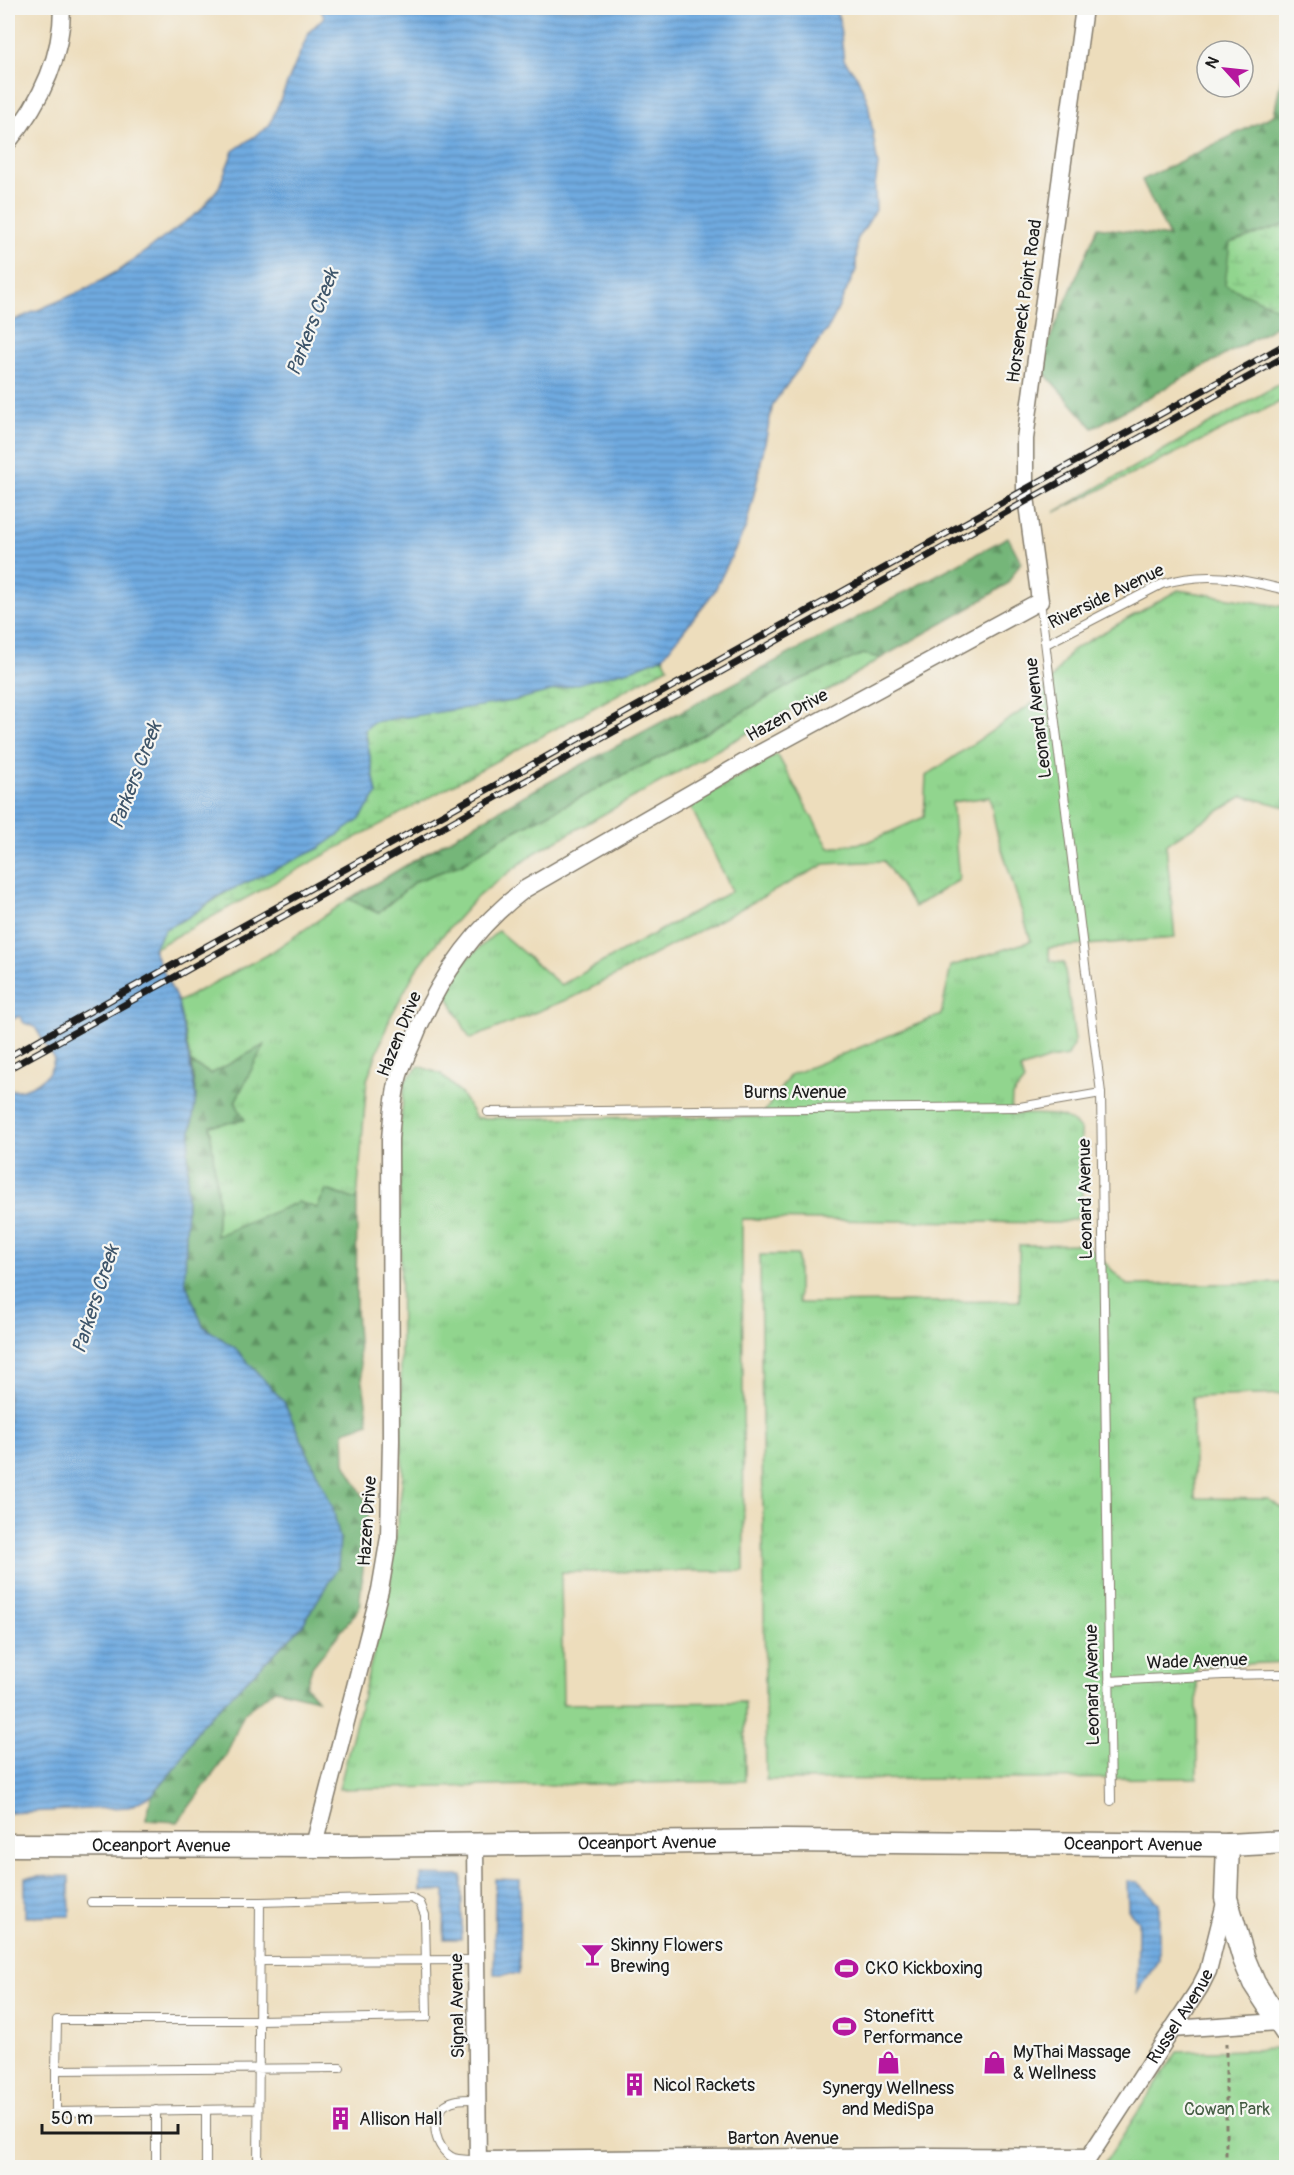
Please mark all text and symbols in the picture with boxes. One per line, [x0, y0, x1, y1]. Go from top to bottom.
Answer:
north arrow [1195, 39, 1255, 99]
text: N [1201, 53, 1224, 72]
street label: Horseneck Point Road [1002, 218, 1047, 384]
water label: Parkers Creek [281, 264, 345, 379]
street label: Riverside Avenue [1045, 558, 1168, 634]
street label: Leonard Avenue [1020, 656, 1057, 779]
street label: Hazen Drive [742, 683, 832, 747]
water label: Parkers Creek [104, 717, 168, 832]
street label: Hazen Drive [372, 988, 427, 1080]
street label: Burns Avenue [744, 1081, 847, 1104]
street label: Leonard Avenue [1073, 1138, 1098, 1260]
water label: Parkers Creek [66, 1240, 125, 1356]
street label: Hazen Drive [353, 1475, 382, 1567]
street label: Leonard Avenue [1080, 1624, 1105, 1746]
street label: Wade Avenue [1146, 1648, 1248, 1675]
street label: Oceanport Avenue [578, 1831, 717, 1855]
street label: Oceanport Avenue [1064, 1833, 1203, 1857]
street label: Oceanport Avenue [92, 1834, 230, 1858]
place label: Skinny Flowers Brewing [610, 1934, 723, 1978]
bar icon: Skinny Flowers Brewing [579, 1942, 605, 1968]
street label: Signal Avenue [445, 1953, 470, 2059]
sports icon: CKO Kickboxing [834, 1955, 860, 1981]
place label: CKO Kickboxing [865, 1957, 983, 1980]
street label: Russel Avenue [1142, 1965, 1219, 2069]
place label: Stonefitt Performance [863, 2005, 963, 2049]
sports icon: Stonefitt Performance [832, 2013, 858, 2039]
place label: MyThai Massage & Wellness [1013, 2041, 1131, 2085]
shop icon: Synergy Wellness and MediSpa [875, 2049, 901, 2075]
shop icon: MyThai Massage & Wellness [982, 2049, 1008, 2075]
building icon: Nicol Rackets [622, 2072, 648, 2098]
place label: Nicol Rackets [653, 2074, 755, 2097]
place label: Synergy Wellness and MediSpa [822, 2077, 954, 2121]
scale bar [42, 2097, 178, 2135]
park label: Cowan Park [1184, 2098, 1271, 2121]
building icon: Allison Hall [328, 2106, 354, 2132]
text: 50 m [51, 2107, 93, 2130]
place label: Allison Hall [359, 2108, 442, 2131]
street label: Barton Avenue [727, 2127, 839, 2150]

